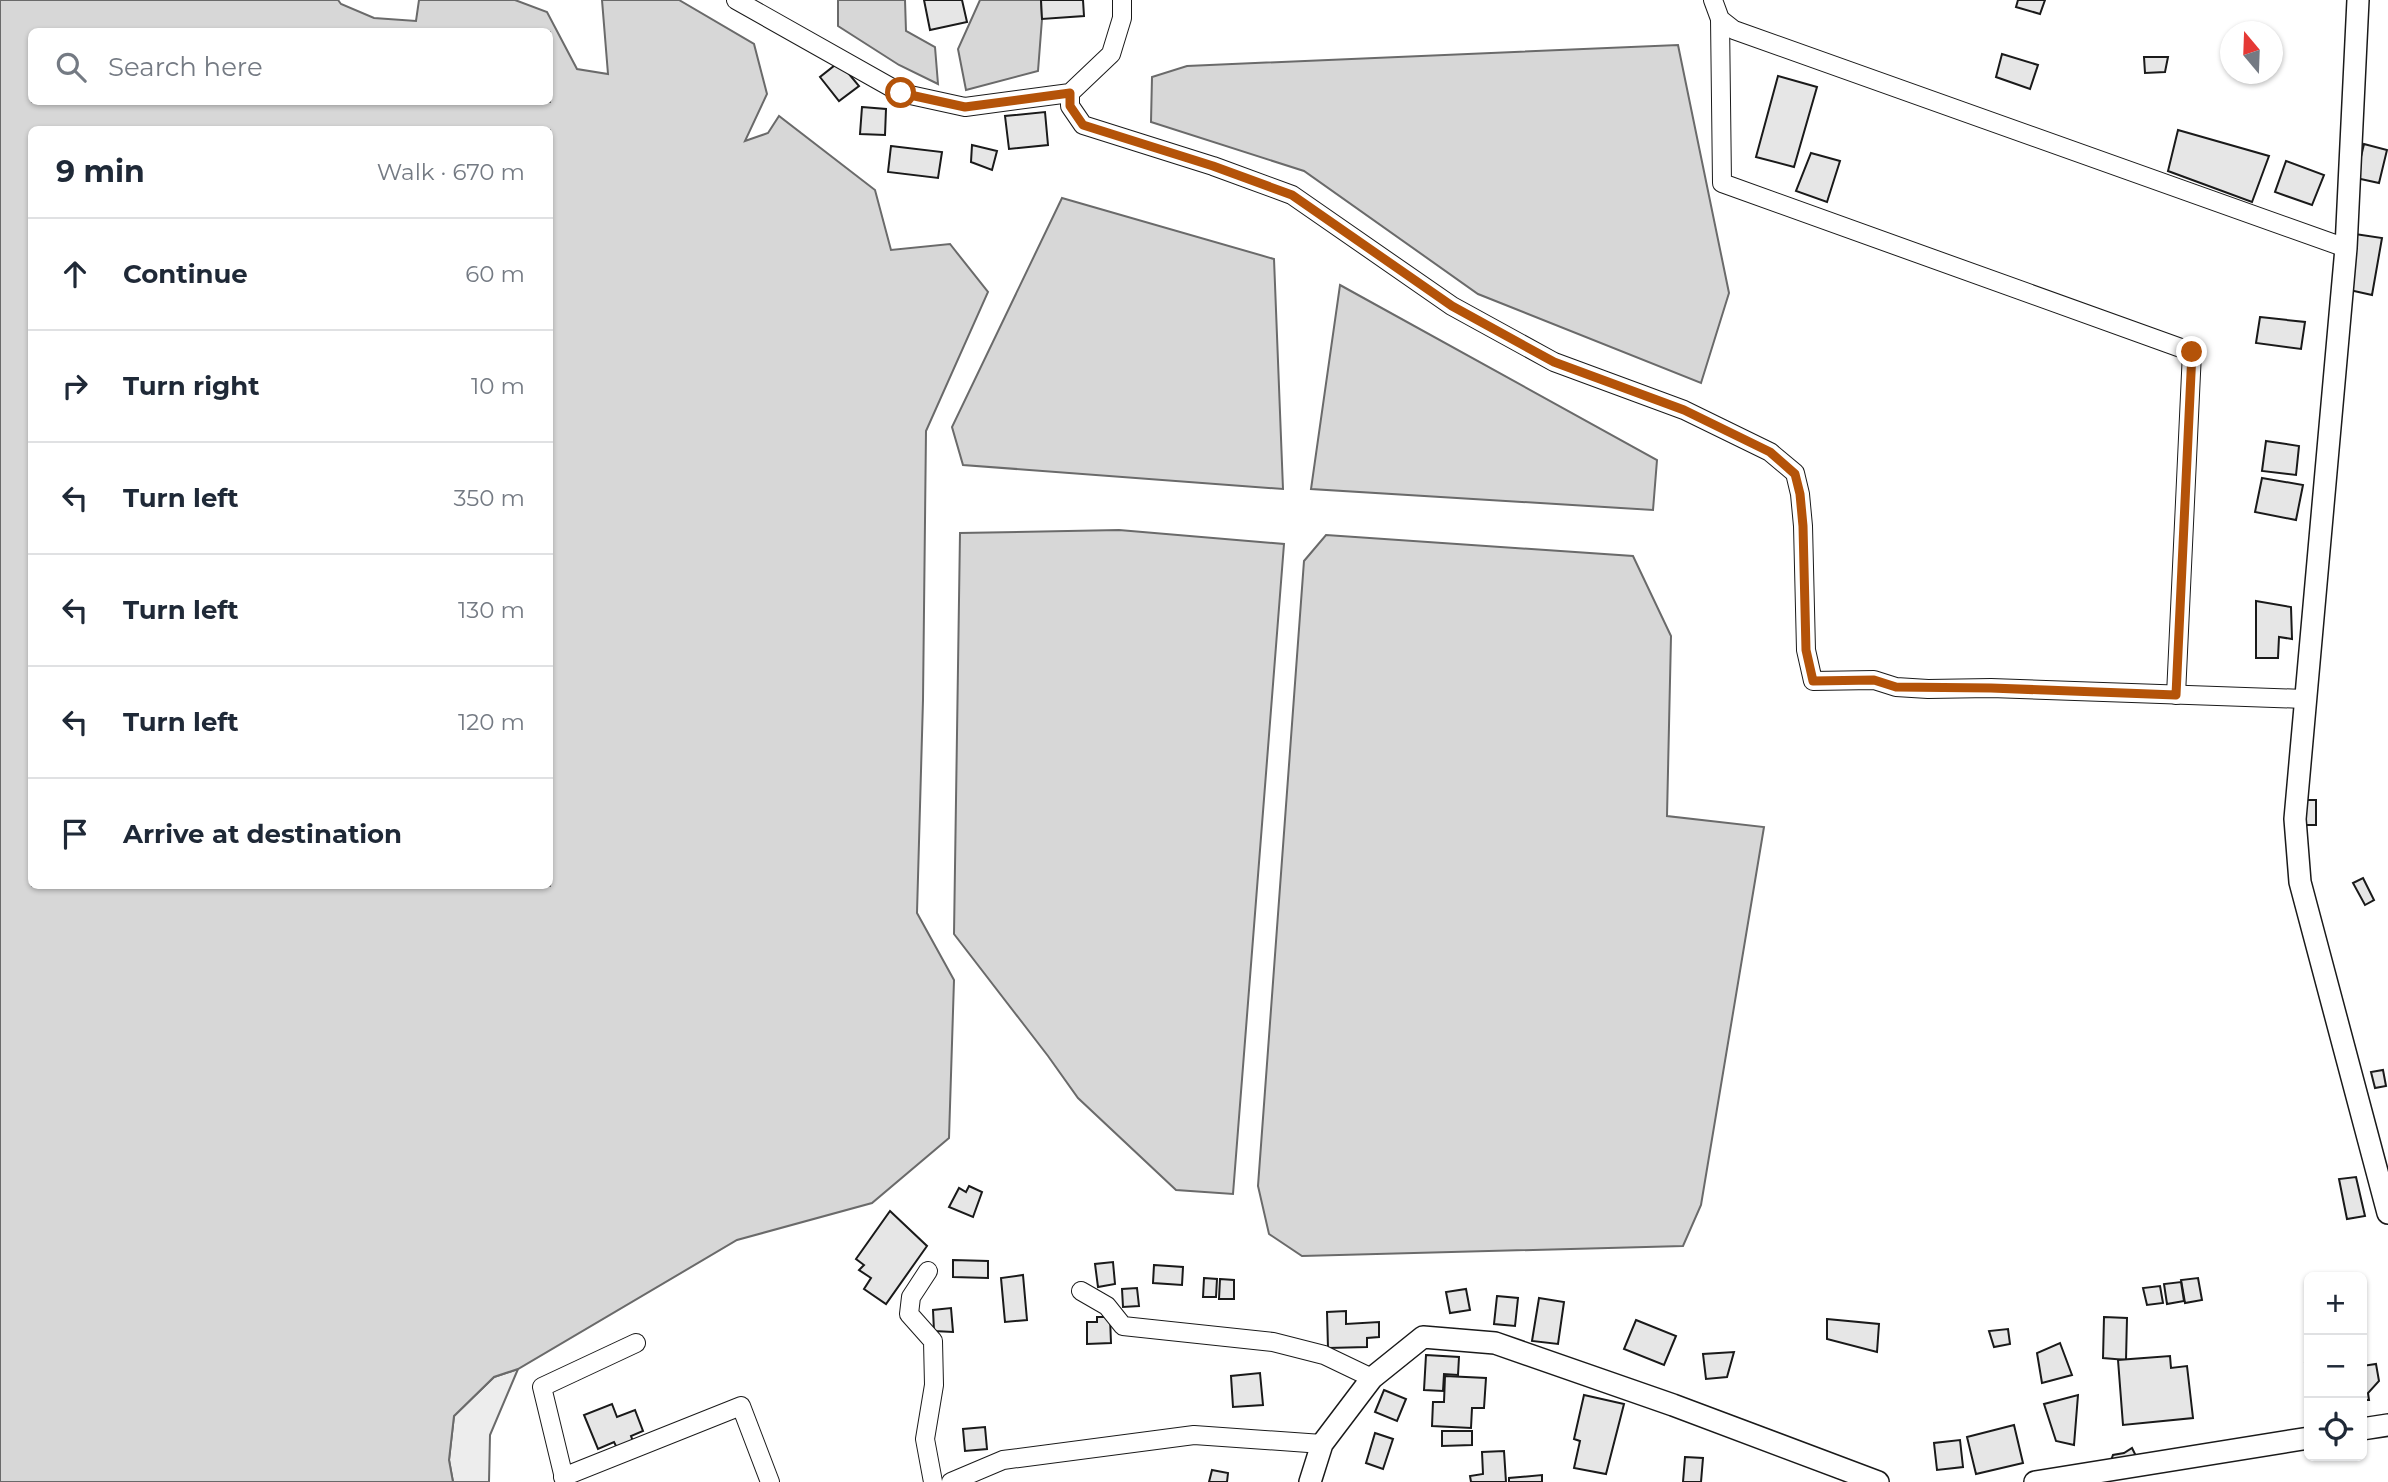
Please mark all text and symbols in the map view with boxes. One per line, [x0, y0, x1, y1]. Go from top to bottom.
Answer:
north arrow [2220, 21, 2283, 84]
search box [28, 28, 553, 105]
icon: search [52, 48, 90, 86]
text: Search here [108, 51, 263, 83]
route start [885, 77, 916, 108]
text: 9 min [56, 153, 145, 190]
text: Walk · 670 m [377, 158, 525, 186]
icon: ahead [56, 255, 94, 293]
text: Continue [123, 258, 248, 290]
text: 60 m [465, 260, 525, 288]
route end [2176, 336, 2207, 367]
icon: right [56, 367, 94, 405]
text: Turn right [123, 370, 259, 402]
text: 10 m [471, 372, 525, 400]
icon: left [56, 479, 94, 517]
text: Turn left [123, 482, 239, 514]
text: 350 m [454, 484, 525, 512]
icon: left [56, 591, 94, 629]
text: Turn left [123, 594, 239, 626]
text: 130 m [458, 596, 525, 624]
icon: left [56, 703, 94, 741]
text: Turn left [123, 706, 239, 738]
text: 120 m [458, 708, 525, 736]
icon: arrive [56, 815, 94, 853]
text: Arrive at destination [123, 818, 402, 850]
map controls [2304, 1272, 2367, 1461]
button: + [2304, 1272, 2367, 1335]
button: − [2304, 1335, 2367, 1398]
button: locate [2304, 1398, 2367, 1461]

